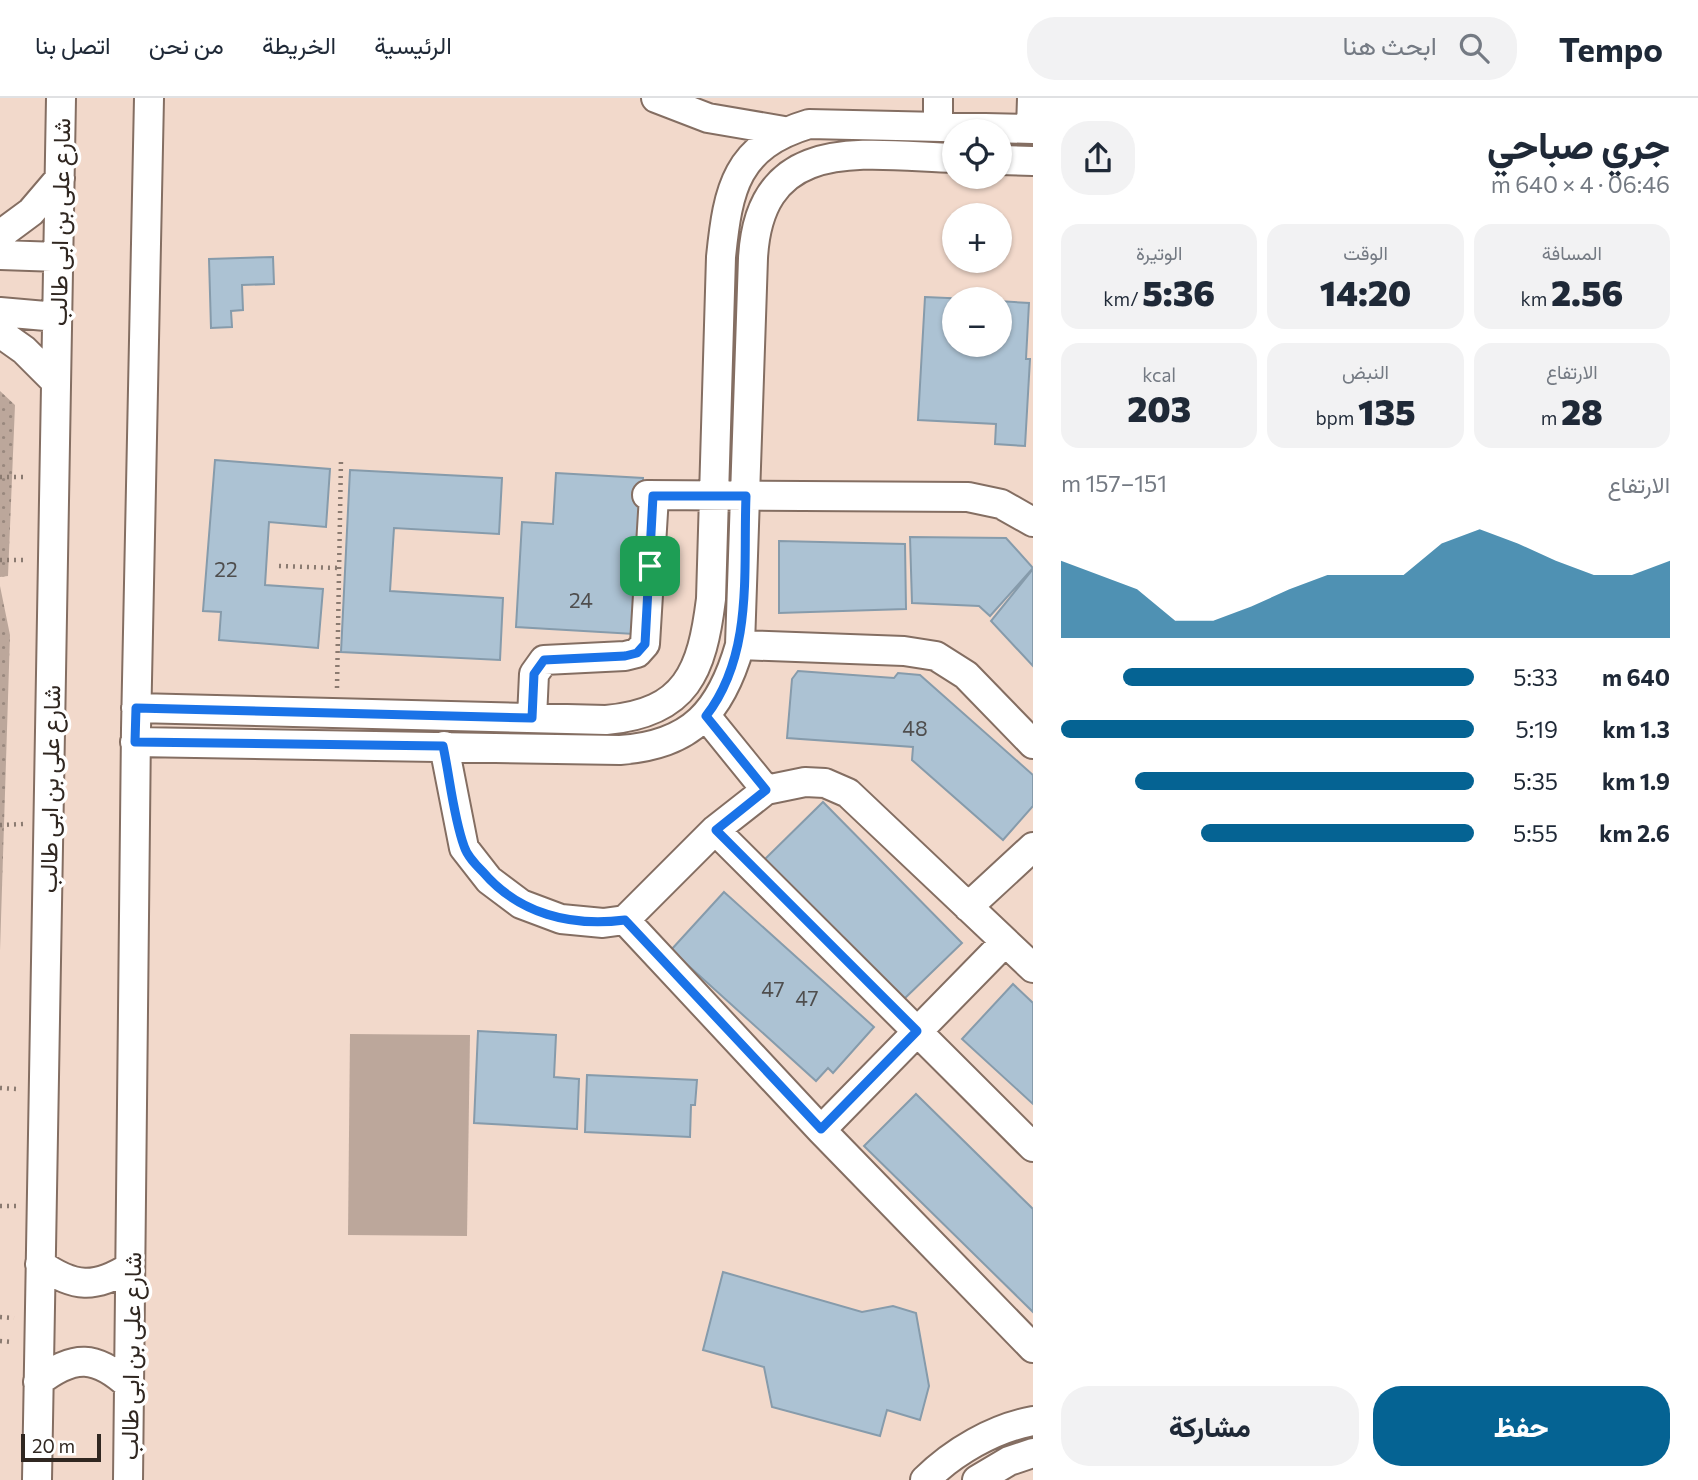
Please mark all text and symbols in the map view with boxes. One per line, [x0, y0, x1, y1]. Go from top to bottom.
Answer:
search box [1027, 17, 1517, 80]
text: Tempo [1559, 28, 1663, 69]
text: ابحث هنا [1343, 29, 1437, 60]
icon: search [1455, 29, 1493, 67]
text: اتصل بنا [35, 30, 111, 59]
text: من نحن [149, 30, 224, 59]
text: الخريطة [262, 30, 336, 59]
text: الرئيسية [374, 30, 452, 59]
street label: شارع على بن ابى طالب [43, 118, 78, 326]
map controls [942, 119, 1012, 357]
button: locate [942, 119, 1012, 189]
text: جري صباحي [1487, 120, 1670, 167]
button: share [1061, 121, 1135, 195]
text: 06:46 · 4 × 640 m [1491, 170, 1670, 198]
button: + [942, 203, 1012, 273]
text: الوتيرة [1136, 241, 1182, 264]
text: الوقت [1343, 241, 1388, 264]
text: المسافة [1542, 241, 1602, 264]
text: 5:36 [1142, 270, 1215, 313]
text: 14:20 [1320, 270, 1411, 313]
text: 2.56 [1551, 270, 1623, 313]
button: − [942, 287, 1012, 357]
text: /km [1103, 287, 1142, 310]
text: km [1520, 287, 1551, 310]
text: النبض [1342, 360, 1389, 383]
text: الارتفاع [1546, 360, 1598, 383]
text: kcal [1142, 363, 1176, 386]
text: 203 [1127, 386, 1191, 429]
text: 135 [1358, 389, 1416, 432]
text: 28 [1561, 389, 1603, 432]
text: bpm [1315, 406, 1358, 429]
text: m [1541, 406, 1561, 429]
text: 151–157 m [1061, 469, 1167, 497]
text: الارتفاع [1608, 470, 1670, 498]
pin [620, 536, 680, 596]
icon: arrive [631, 547, 669, 585]
house number: 22 [214, 556, 238, 581]
house number: 24 [569, 587, 593, 612]
text: 5:33 [1513, 663, 1558, 691]
text: 640 m [1602, 663, 1670, 691]
street label: شارع على بن ابى طالب [33, 685, 68, 893]
house number: 48 [902, 715, 928, 740]
text: 5:19 [1516, 715, 1558, 743]
text: 1.3 km [1602, 715, 1670, 743]
text: 5:35 [1513, 767, 1558, 795]
text: 1.9 km [1602, 767, 1670, 795]
text: 5:55 [1513, 819, 1558, 847]
text: 2.6 km [1599, 819, 1670, 847]
house number: 47 [761, 976, 785, 1001]
house number: 47 [795, 985, 819, 1010]
street label: شارع على بن ابى طالب [114, 1252, 149, 1460]
button: مشاركة [1061, 1386, 1359, 1466]
button: حفظ [1373, 1386, 1670, 1466]
scale bar [21, 1431, 102, 1463]
text: 20 m [32, 1434, 75, 1457]

